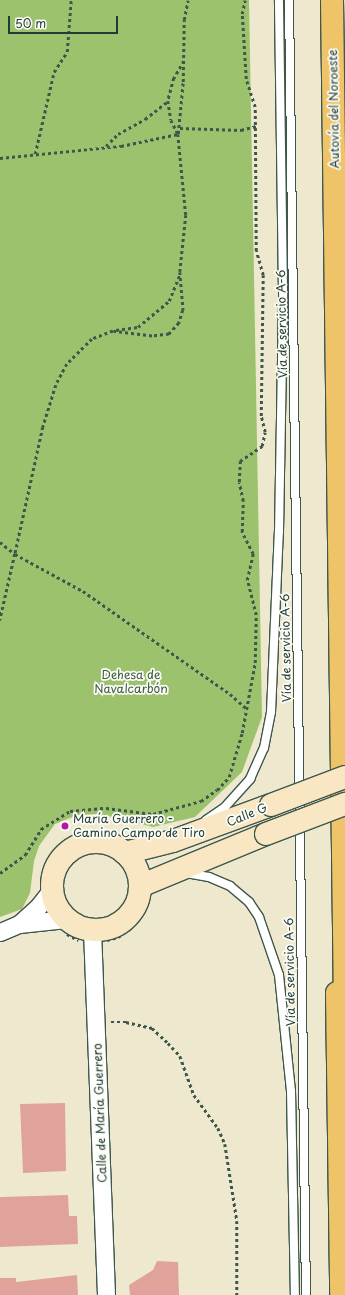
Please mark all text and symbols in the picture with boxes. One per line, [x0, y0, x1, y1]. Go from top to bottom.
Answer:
scale bar [10, 8, 120, 34]
text: 50 m [15, 14, 46, 32]
street label: Autovía del Noroeste [326, 49, 342, 169]
street label: Vía de servicio A-6 [274, 269, 290, 379]
street label: Vía de servicio A-6 [278, 593, 294, 703]
park label: Dehesa de Navalcarbón [94, 668, 168, 696]
street label: Calle G [224, 800, 270, 830]
place label: María Guerrero - Camino Campo de Tiro [73, 812, 206, 840]
marker: María Guerrero - Camino Campo de Tiro [60, 821, 70, 831]
street label: Vía de servicio A-6 [282, 917, 298, 1027]
street label: Calle de María Guerrero [90, 1042, 110, 1184]

